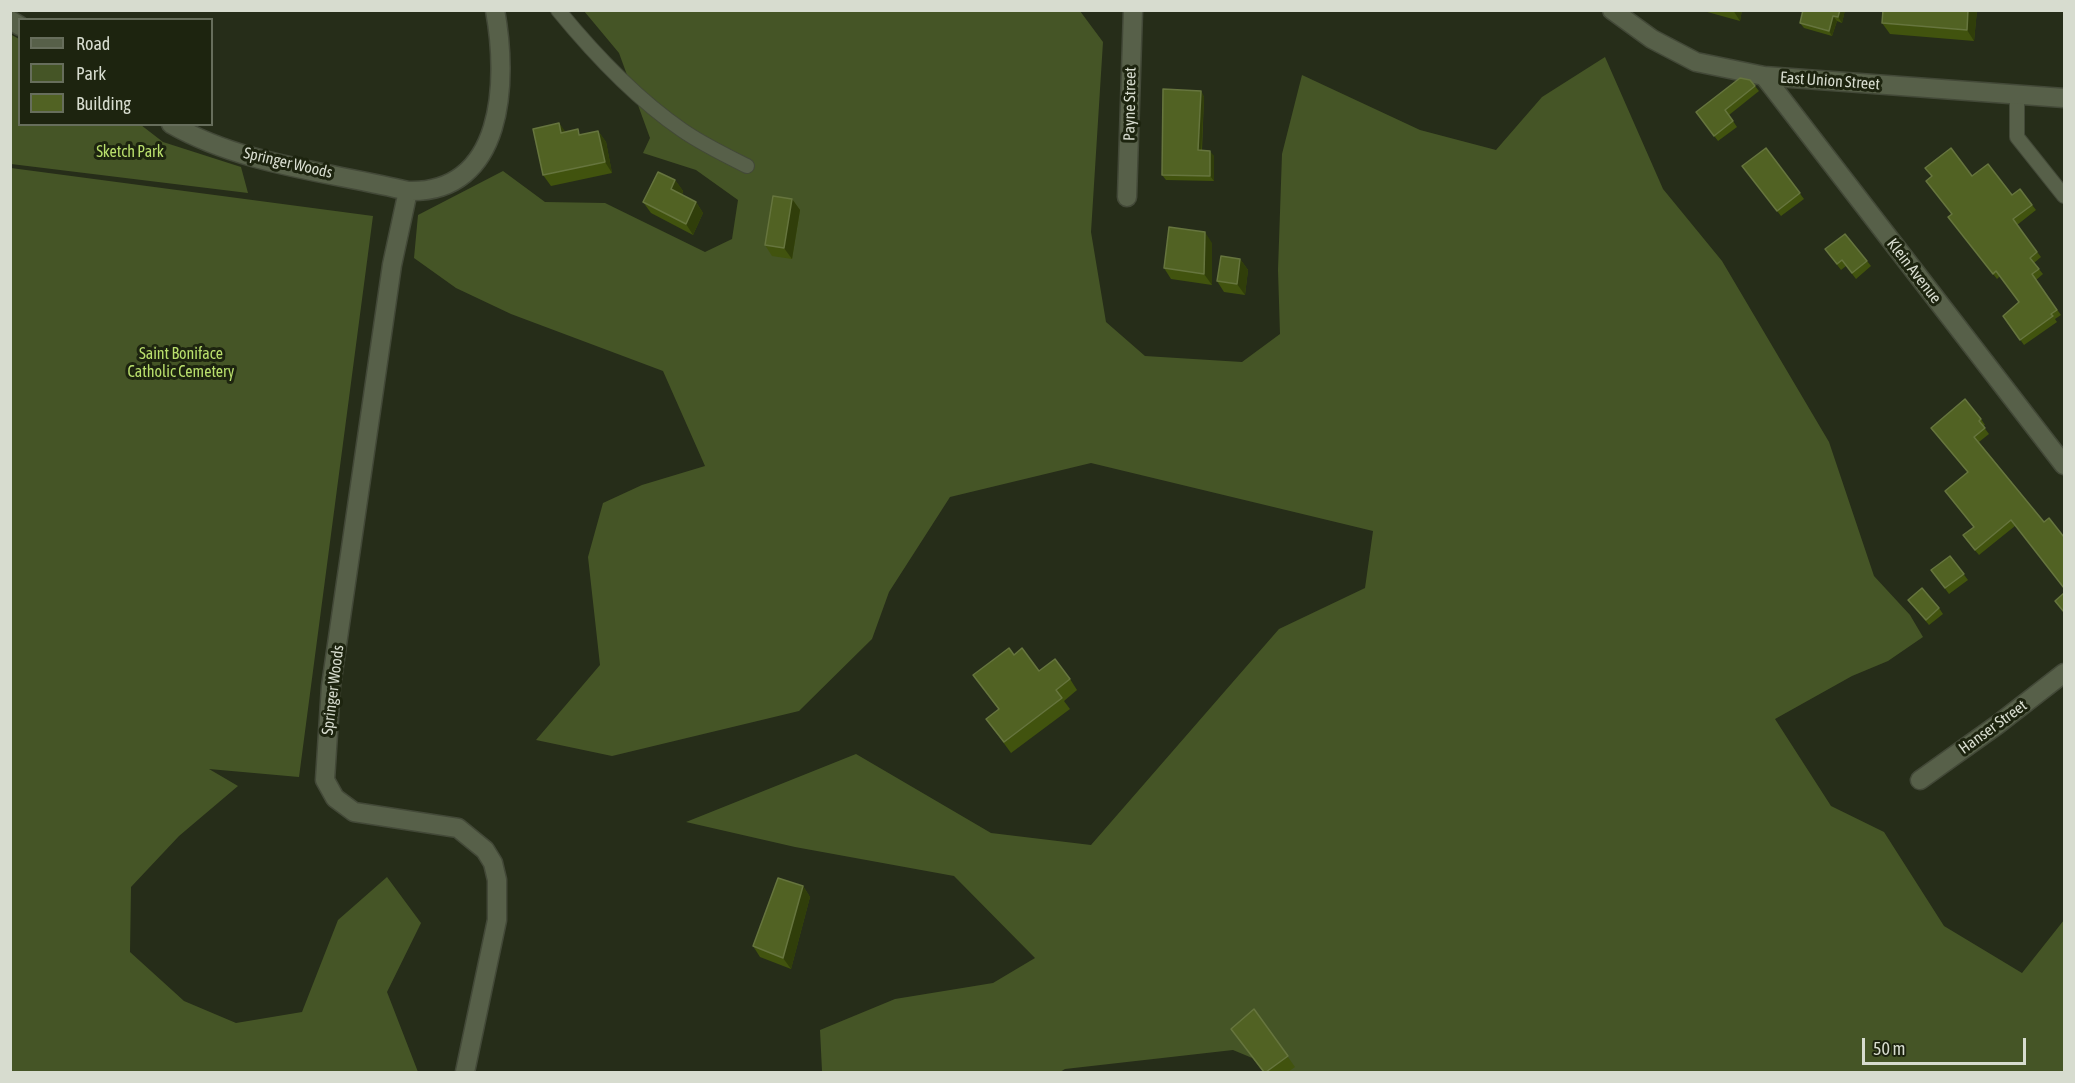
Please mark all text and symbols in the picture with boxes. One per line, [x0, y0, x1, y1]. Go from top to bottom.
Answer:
legend [18, 18, 213, 126]
text: Road [76, 33, 110, 54]
text: Park [76, 63, 106, 84]
street label: Payne Street [1120, 67, 1140, 141]
street label: East Union Street [1779, 68, 1881, 94]
text: Building [76, 93, 131, 114]
park label: Sketch Park [96, 142, 164, 162]
street label: Springer Woods [242, 143, 334, 183]
street label: Klein Avenue [1883, 235, 1945, 307]
park label: Saint Boniface Catholic Cemetery [128, 344, 234, 382]
street label: Springer Woods [318, 644, 348, 736]
street label: Hanser Street [1955, 696, 2031, 758]
scale bar [1865, 1026, 2028, 1064]
text: 50 m [1873, 1038, 1905, 1059]

